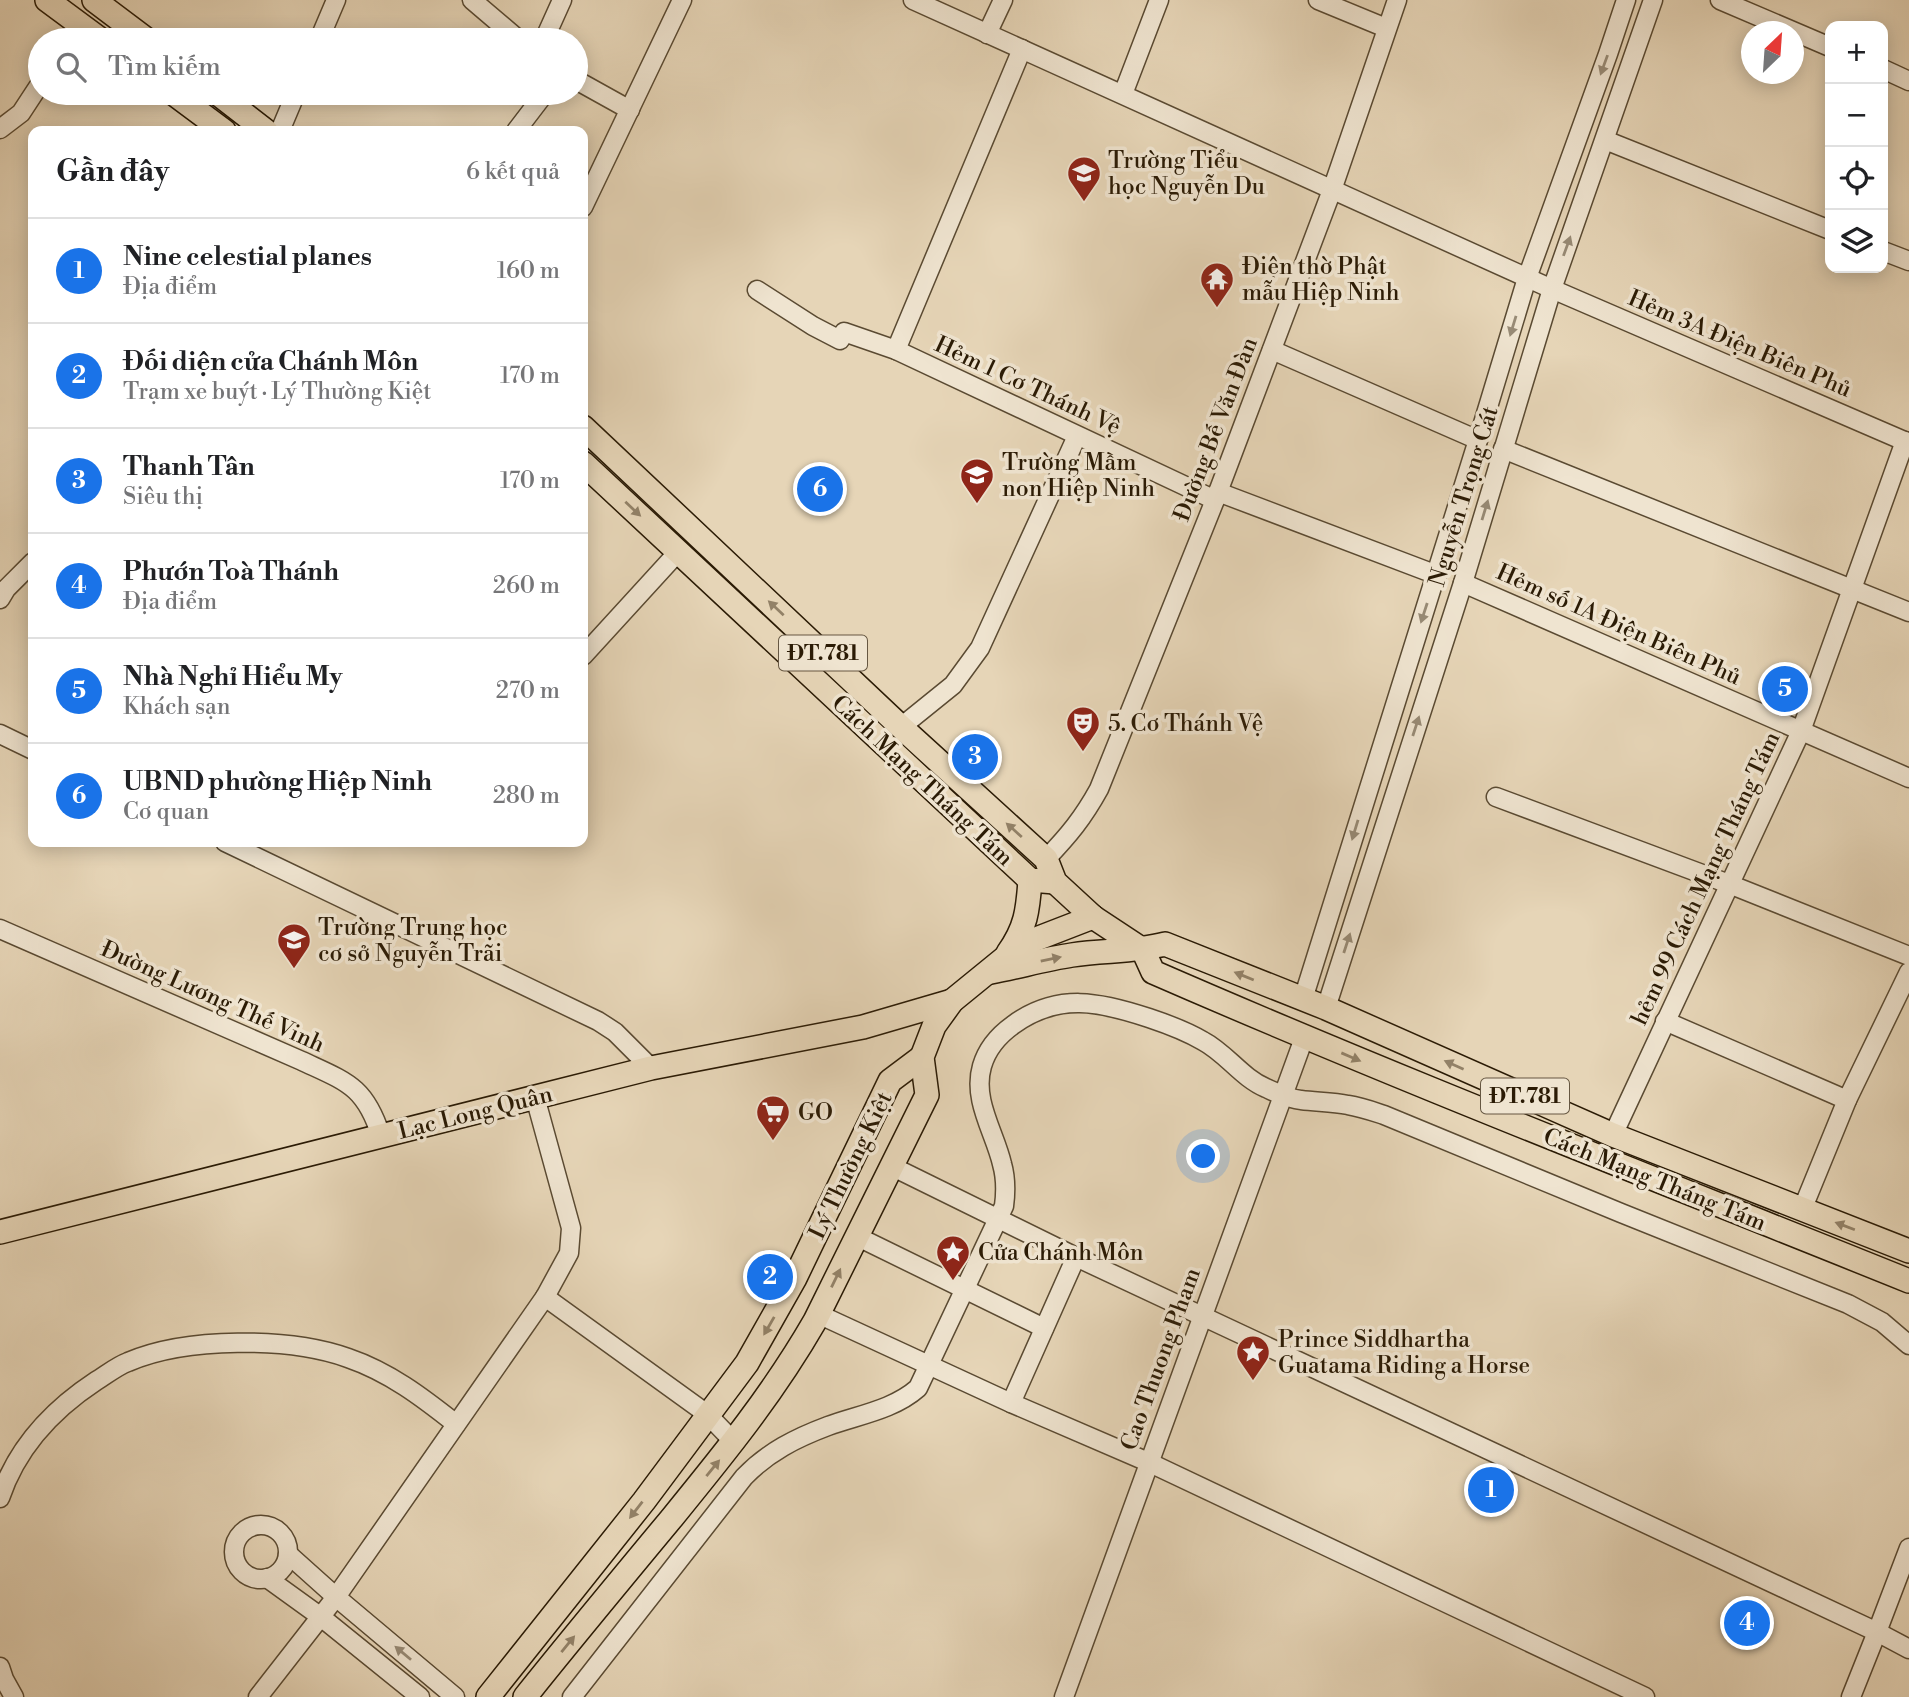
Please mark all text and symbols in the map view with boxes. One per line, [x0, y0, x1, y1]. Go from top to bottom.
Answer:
north arrow [1741, 21, 1804, 84]
map controls [1825, 21, 1888, 273]
button: + [1825, 21, 1888, 84]
search box [28, 28, 588, 105]
icon: search [52, 48, 90, 86]
text: Tìm kiếm [108, 51, 221, 83]
one-way arrow [1598, 54, 1609, 75]
button: − [1825, 84, 1888, 147]
place label: Trường Tiểu học Nguyễn Du [1108, 147, 1265, 201]
button: locate [1825, 147, 1888, 210]
text: Gần đây [56, 153, 169, 191]
school or university icon: Trường Tiểu học Nguyễn Du [1065, 154, 1103, 203]
text: 6 kết quả [466, 158, 560, 186]
button: layers [1825, 210, 1888, 273]
one-way arrow [1562, 235, 1573, 256]
text: Nine celestial planes [123, 241, 372, 273]
place label: Điện thờ Phật mẫu Hiệp Ninh [1242, 253, 1400, 307]
text: 1 [73, 257, 85, 285]
text: 160 m [497, 257, 560, 285]
temple icon: Điện thờ Phật mẫu Hiệp Ninh [1198, 260, 1236, 309]
text: Địa điểm [123, 273, 217, 301]
street label: Hẻm 3A Điện Biên Phủ [1624, 284, 1856, 404]
one-way arrow [1507, 315, 1517, 336]
street label: Hẻm 1 Cơ Thánh Vệ [930, 330, 1125, 441]
street label: Đường Bế Văn Đàn [1168, 333, 1264, 525]
text: Đối diện cửa Chánh Môn [123, 346, 418, 378]
text: 2 [72, 362, 86, 390]
text: 170 m [500, 362, 560, 390]
text: Trạm xe buýt · Lý Thường Kiệt [123, 378, 432, 406]
street label: Nguyễn Trọng Cát [1423, 403, 1505, 590]
place label: Trường Mầm non Hiệp Ninh [1002, 449, 1155, 503]
text: Thanh Tân [123, 451, 255, 483]
school or university icon: Trường Mầm non Hiệp Ninh [958, 456, 996, 505]
pin: 6 [797, 463, 843, 515]
text: 3 [72, 467, 86, 495]
text: 170 m [500, 467, 560, 495]
text: Siêu thị [123, 483, 203, 511]
one-way arrow [1480, 499, 1490, 520]
one-way arrow [624, 501, 642, 517]
text: Phướn Toà Thánh [123, 556, 339, 588]
street label: Hẻm số 1A Điện Biên Phủ [1492, 558, 1745, 692]
text: 4 [71, 572, 87, 600]
text: 260 m [493, 572, 560, 600]
text: Địa điểm [123, 588, 217, 616]
one-way arrow [767, 600, 784, 616]
one-way arrow [1418, 603, 1429, 624]
road number: ĐT.781 [779, 636, 867, 670]
text: Nhà Nghỉ Hiểu My [123, 661, 343, 693]
pin: 5 [1762, 663, 1808, 715]
text: 5 [72, 677, 86, 705]
text: 270 m [496, 677, 560, 705]
street label: Cách Mạng Tháng Tám [826, 689, 1019, 872]
text: Khách sạn [123, 693, 230, 721]
theatre icon: 5. Cơ Thánh Vệ [1064, 704, 1102, 753]
place label: 5. Cơ Thánh Vệ [1108, 710, 1263, 738]
one-way arrow [1411, 716, 1422, 737]
street label: hẻm 99 Cách Mạng Tháng Tám [1625, 727, 1786, 1030]
pin: 3 [952, 731, 998, 783]
text: UBND phường Hiệp Ninh [123, 766, 432, 798]
text: 6 [72, 782, 86, 810]
text: 280 m [493, 782, 560, 810]
text: Cơ quan [123, 798, 209, 826]
one-way arrow [1350, 820, 1360, 841]
one-way arrow [1006, 822, 1023, 838]
place label: Trường Trung học cơ sở Nguyễn Trãi [318, 914, 508, 968]
school or university icon: Trường Trung học cơ sở Nguyễn Trãi [275, 921, 313, 970]
one-way arrow [1342, 932, 1353, 953]
street label: Đường Lương Thế Vinh [96, 935, 329, 1059]
one-way arrow [1040, 954, 1062, 965]
one-way arrow [1234, 970, 1255, 981]
one-way arrow [1341, 1051, 1362, 1062]
one-way arrow [1444, 1059, 1464, 1071]
road number: ĐT.781 [1481, 1078, 1569, 1114]
street label: Lạc Long Quân [395, 1080, 556, 1146]
street label: Lý Thường Kiệt [803, 1087, 899, 1244]
supermarket icon: GO [754, 1093, 792, 1142]
place label: GO [798, 1099, 833, 1127]
street label: Cách Mạng Tháng Tám [1539, 1122, 1770, 1237]
your location [1186, 1139, 1220, 1173]
one-way arrow [1835, 1221, 1856, 1232]
place icon: Cửa Chánh Môn [934, 1233, 972, 1282]
place label: Cửa Chánh Môn [978, 1239, 1144, 1267]
pin: 2 [747, 1251, 793, 1303]
street label: Cao Thuong Pham [1115, 1264, 1207, 1454]
one-way arrow [830, 1268, 841, 1288]
one-way arrow [763, 1316, 775, 1335]
place label: Prince Siddhartha Guatama Riding a Horse [1278, 1326, 1530, 1380]
place icon: Prince Siddhartha Guatama Riding a Horse [1234, 1333, 1272, 1382]
one-way arrow [705, 1460, 720, 1477]
pin: 1 [1468, 1464, 1514, 1516]
one-way arrow [629, 1501, 644, 1519]
pin: 4 [1724, 1597, 1770, 1649]
one-way arrow [561, 1636, 576, 1654]
one-way arrow [394, 1645, 412, 1661]

